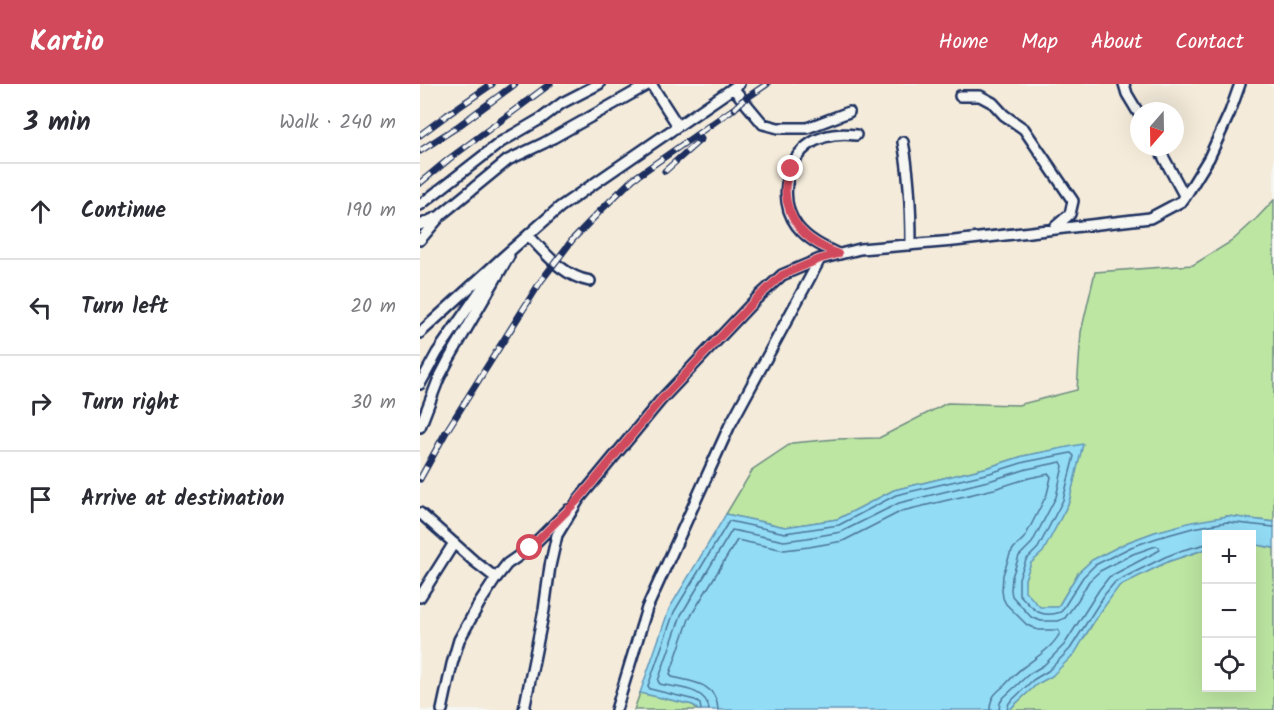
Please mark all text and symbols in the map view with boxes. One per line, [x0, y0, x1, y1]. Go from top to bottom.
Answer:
text: Kartio [30, 20, 104, 65]
text: Home [939, 26, 988, 59]
text: Map [1021, 26, 1058, 59]
text: About [1091, 26, 1142, 59]
text: Contact [1175, 26, 1244, 59]
text: 3 min [24, 102, 91, 144]
north arrow [1130, 102, 1184, 156]
text: Walk · 240 m [279, 107, 396, 139]
route end [777, 155, 803, 181]
text: Continue [81, 194, 166, 229]
icon: ahead [24, 195, 57, 228]
text: 190 m [346, 195, 396, 227]
text: Turn left [81, 290, 168, 325]
icon: left [24, 291, 57, 324]
text: 20 m [350, 291, 396, 323]
text: Turn right [81, 386, 179, 421]
icon: right [24, 387, 57, 420]
text: 30 m [351, 387, 396, 419]
text: Arrive at destination [81, 482, 284, 517]
icon: arrive [24, 483, 57, 516]
map controls [1202, 530, 1256, 692]
button: + [1202, 530, 1256, 584]
route start [516, 534, 542, 560]
button: − [1202, 584, 1256, 638]
button: locate [1202, 638, 1256, 692]

